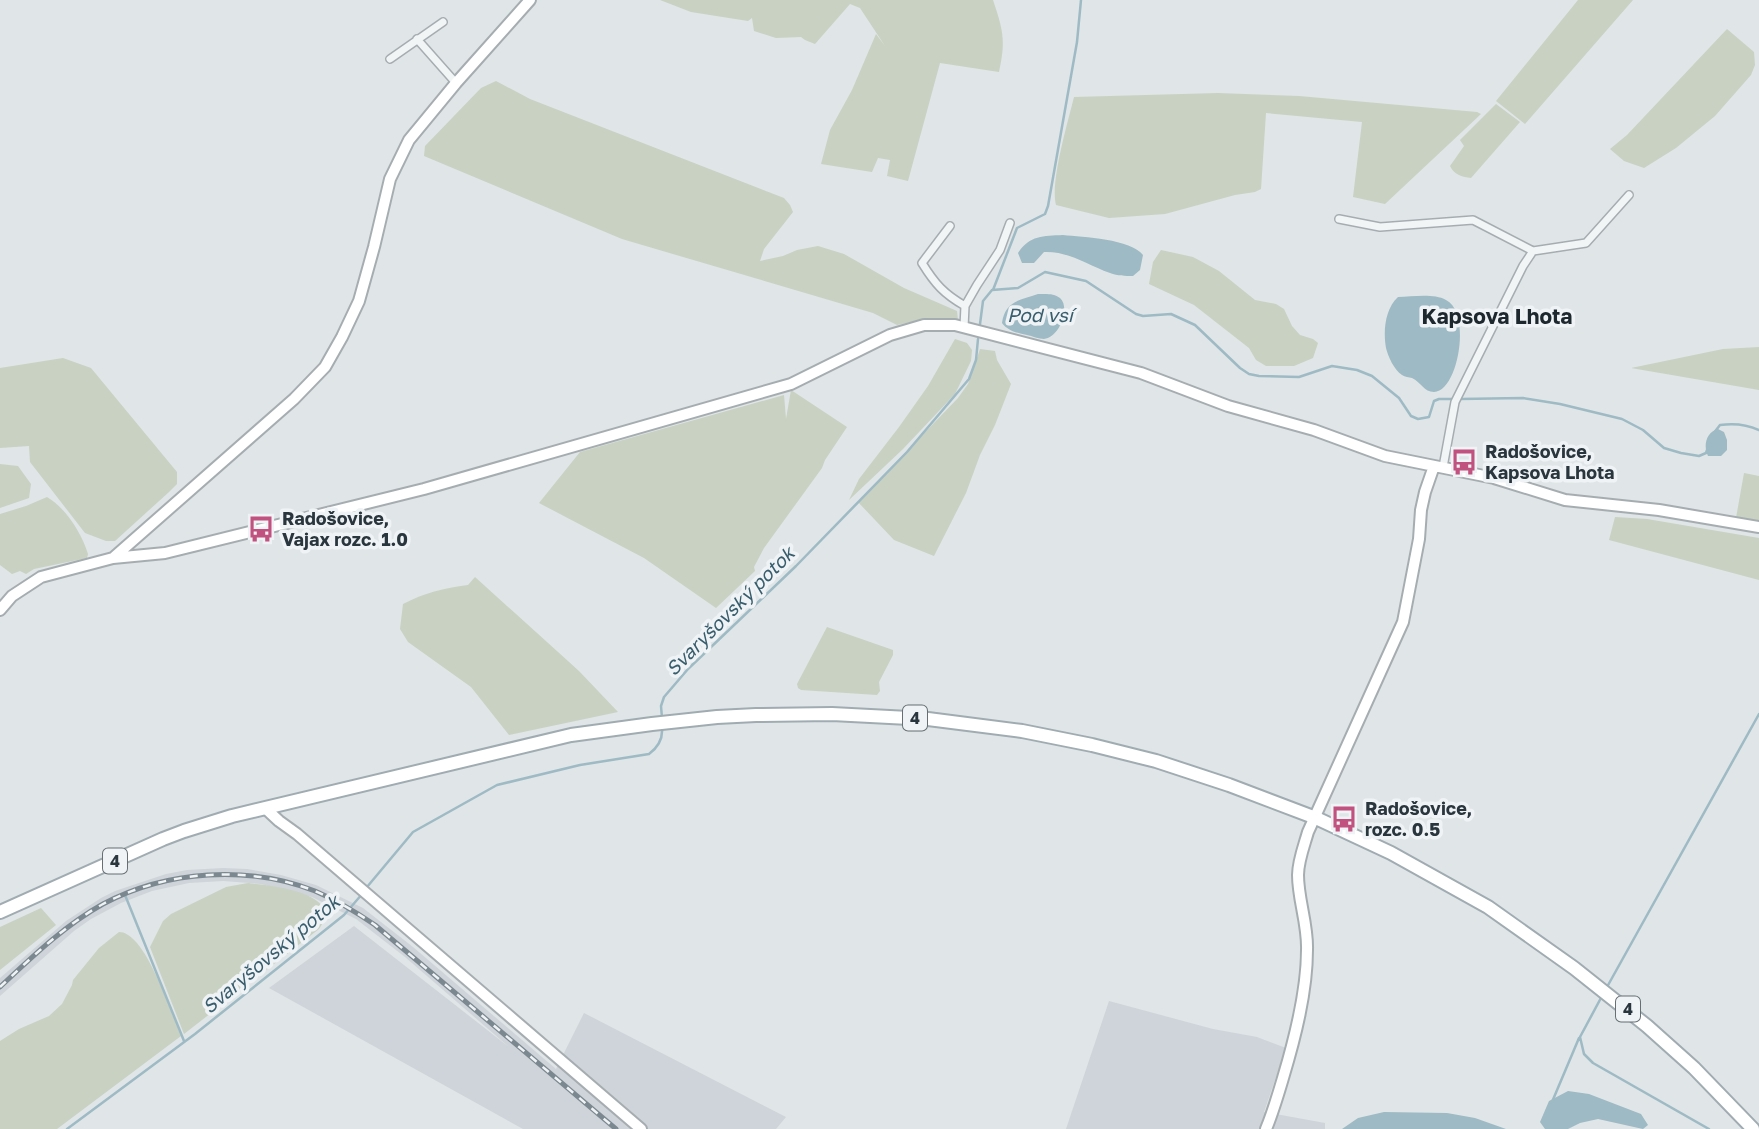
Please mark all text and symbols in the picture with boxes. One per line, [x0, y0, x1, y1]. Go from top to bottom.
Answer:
water label: Pod vsí [1007, 303, 1078, 326]
district label: Kapsova Lhota [1421, 303, 1573, 329]
place label: Radošovice, Kapsova Lhota [1485, 440, 1615, 483]
bus stop icon: Radošovice, Kapsova Lhota [1449, 447, 1479, 477]
place label: Radošovice, Vajax rozc. 1.0 [282, 507, 408, 550]
bus stop icon: Radošovice, Vajax rozc. 1.0 [246, 514, 276, 544]
water label: Svaryšovský potok [661, 540, 800, 680]
road number: 4 [903, 706, 927, 730]
place label: Radošovice, rozc. 0.5 [1365, 797, 1472, 840]
bus stop icon: Radošovice, rozc. 0.5 [1329, 804, 1359, 834]
road number: 4 [103, 848, 127, 874]
water label: Svaryšovský potok [197, 888, 346, 1018]
road number: 4 [1616, 996, 1640, 1021]

